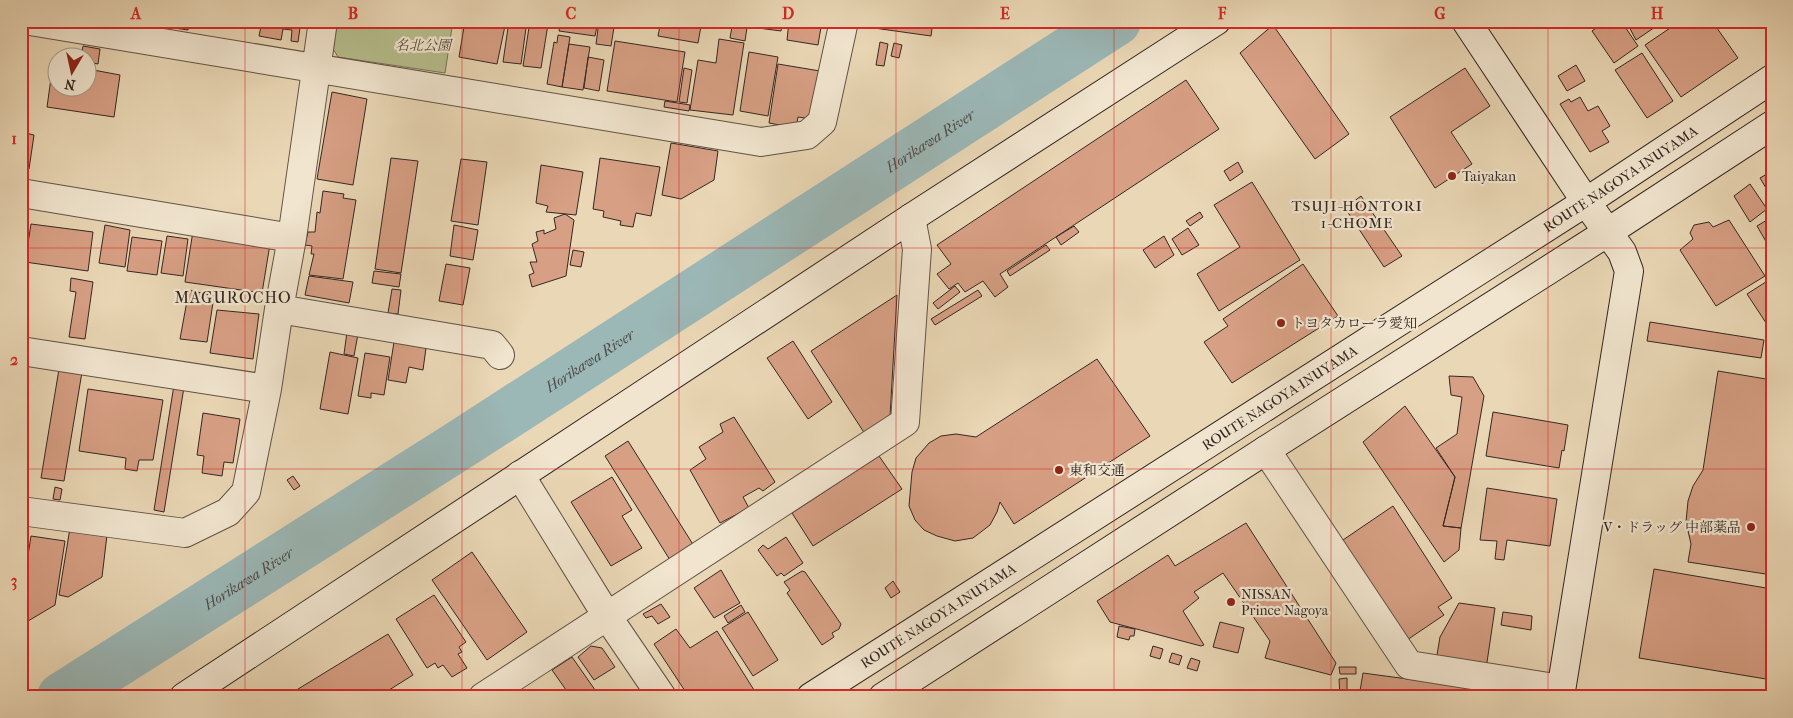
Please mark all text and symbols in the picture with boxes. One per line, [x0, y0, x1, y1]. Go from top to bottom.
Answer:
text: A [130, 4, 142, 23]
text: B [348, 4, 358, 23]
text: C [566, 4, 577, 23]
text: D [782, 4, 794, 23]
text: E [1000, 4, 1010, 23]
text: F [1217, 4, 1227, 23]
text: G [1434, 4, 1446, 23]
text: H [1651, 4, 1664, 23]
park label: 名北公園 [395, 37, 453, 54]
north arrow [48, 48, 98, 98]
text: N [63, 75, 77, 94]
water label: Horikawa River [882, 105, 979, 177]
street label: ROUTE NAGOYA-INUYAMA [1540, 122, 1702, 236]
text: 1 [11, 129, 17, 148]
place label: Taiyakan [1462, 168, 1516, 185]
marker: Taiyakan [1446, 170, 1458, 182]
district label: TSUJI-HONTORI 1-CHOME [1291, 197, 1423, 232]
district label: MAGUROCHO [174, 288, 292, 307]
place label: トヨタカローラ愛知 [1291, 315, 1417, 332]
marker: トヨタカローラ愛知 [1275, 317, 1287, 329]
water label: Horikawa River [541, 325, 639, 397]
street label: ROUTE NAGOYA-INUYAMA [1199, 342, 1362, 454]
text: 2 [10, 350, 18, 369]
place label: 東和交通 [1069, 462, 1125, 479]
marker: 東和交通 [1053, 464, 1065, 476]
place label: V・ドラッグ 中部薬品 [1602, 519, 1741, 536]
marker: V・ドラッグ 中部薬品 [1745, 521, 1757, 533]
water label: Horikawa River [200, 543, 298, 614]
street label: ROUTE NAGOYA-INUYAMA [858, 560, 1020, 672]
text: 3 [11, 571, 17, 591]
place label: NISSAN Prince Nagoya [1241, 586, 1329, 619]
marker: NISSAN Prince Nagoya [1225, 596, 1237, 608]

